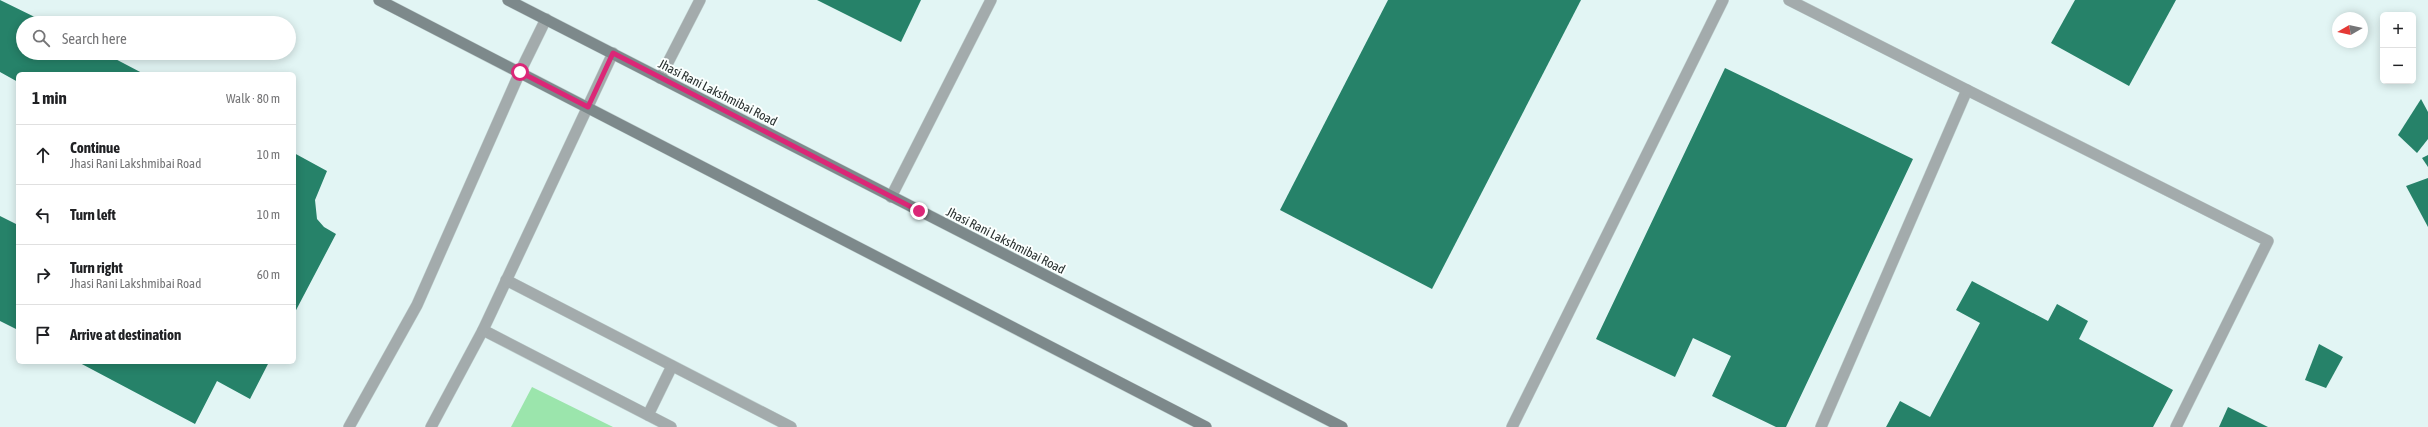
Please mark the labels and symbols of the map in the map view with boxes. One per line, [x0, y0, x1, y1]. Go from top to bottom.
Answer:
north arrow [2332, 12, 2368, 48]
street label: Jhasi Rani Lakshmibai Road [656, 56, 780, 129]
route start [511, 63, 529, 81]
route end [910, 202, 928, 220]
street label: Jhasi Rani Lakshmibai Road [944, 204, 1068, 277]

